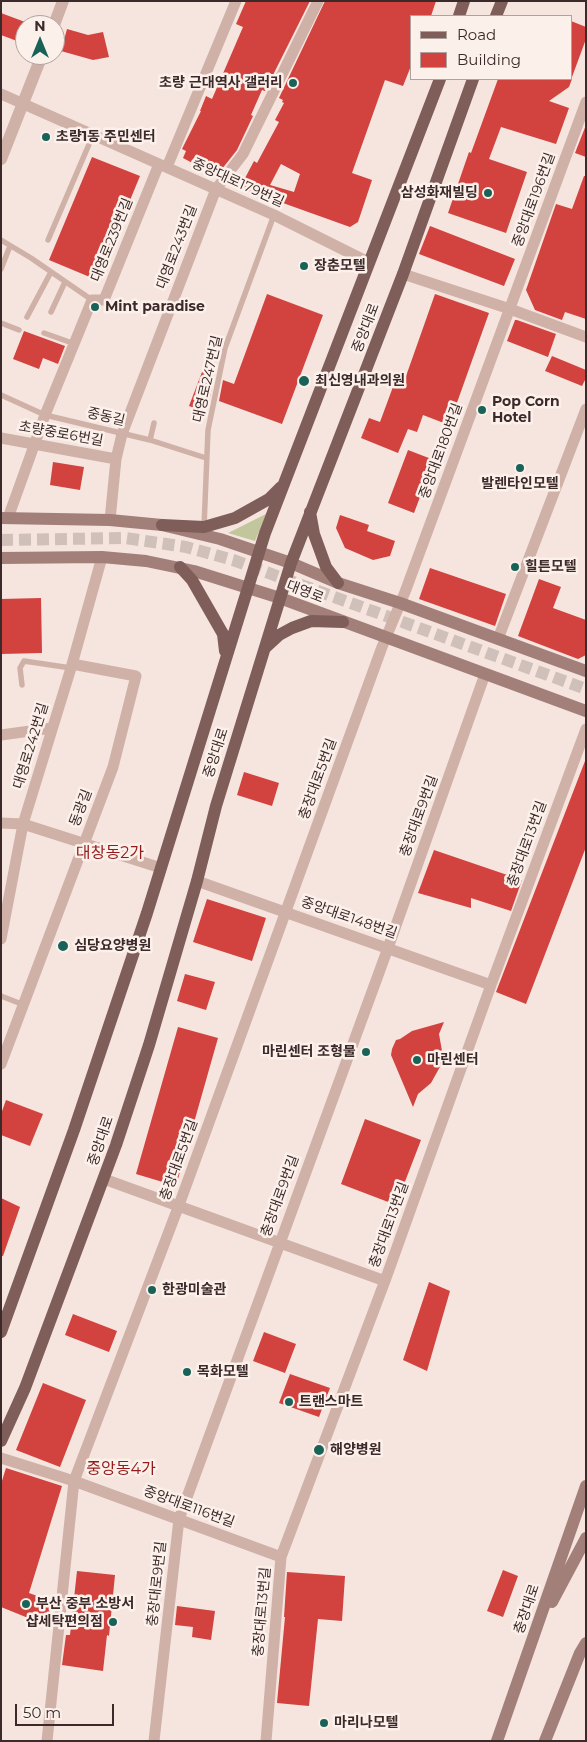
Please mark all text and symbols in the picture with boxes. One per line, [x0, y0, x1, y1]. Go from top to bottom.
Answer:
north arrow [15, 15, 65, 65]
legend [410, 15, 572, 80]
text: N [34, 17, 46, 35]
text: Road [457, 25, 496, 44]
text: Building [457, 50, 521, 69]
place label: 초량 근대역사 갤러리 [159, 75, 283, 91]
marker: 초량 근대역사 갤러리 [287, 77, 299, 89]
place label: 초량1동 주민센터 [56, 129, 156, 145]
marker: 초량1동 주민센터 [40, 131, 52, 143]
street label: 중앙대로196번길 [509, 150, 559, 250]
street label: 중앙대로179번길 [189, 155, 287, 211]
place label: 삼성화재빌딩 [401, 185, 478, 201]
marker: 삼성화재빌딩 [482, 187, 494, 199]
street label: 대영로239번길 [88, 196, 136, 284]
street label: 대영로243번길 [153, 202, 201, 292]
place label: 장춘모텔 [314, 258, 366, 274]
marker: 장춘모텔 [298, 260, 310, 272]
place label: Mint paradise [105, 299, 205, 315]
marker: Mint paradise [89, 301, 101, 313]
street label: 중앙대로 [349, 301, 383, 355]
street label: 대영로247번길 [190, 334, 226, 424]
place label: 최신영내과의원 [315, 373, 405, 389]
marker: 최신영내과의원 [297, 374, 311, 388]
place label: Pop Corn Hotel [492, 394, 560, 427]
street label: 중앙대로180번길 [416, 401, 466, 501]
street label: 중동길 [85, 404, 127, 430]
marker: Pop Corn Hotel [476, 404, 488, 416]
street label: 초량중로6번길 [17, 418, 105, 450]
marker: 발렌타인모텔 [514, 462, 526, 474]
place label: 발렌타인모텔 [481, 476, 559, 492]
place label: 힐튼모텔 [525, 559, 577, 575]
marker: 힐튼모텔 [509, 561, 521, 573]
street label: 대영로 [284, 577, 326, 607]
street label: 대영로242번길 [10, 701, 52, 791]
street label: 중앙대로 [200, 726, 232, 780]
street label: 충장대로5번길 [296, 736, 340, 822]
street label: 충장대로9번길 [396, 773, 442, 859]
street label: 동광길 [66, 787, 96, 829]
street label: 충장대로13번길 [504, 799, 550, 889]
district label: 대창동2가 [76, 843, 144, 863]
street label: 중앙대로148번길 [299, 894, 399, 942]
place label: 심당요양병원 [74, 938, 151, 954]
marker: 심당요양병원 [56, 939, 70, 953]
place label: 마린센터 조형물 [262, 1044, 356, 1060]
marker: 마린센터 조형물 [360, 1046, 372, 1058]
place label: 마린센터 [427, 1052, 479, 1068]
marker: 마린센터 [411, 1054, 423, 1066]
street label: 중앙대로 [85, 1114, 117, 1168]
street label: 충장대로5번길 [157, 1117, 201, 1203]
street label: 충장대로9번길 [257, 1153, 303, 1239]
street label: 충장대로13번길 [366, 1180, 412, 1270]
place label: 한광미술관 [162, 1282, 226, 1298]
marker: 한광미술관 [146, 1284, 158, 1296]
place label: 목화모텔 [197, 1364, 249, 1380]
marker: 목화모텔 [181, 1366, 193, 1378]
place label: 트랜스마트 [299, 1394, 363, 1410]
marker: 트랜스마트 [283, 1396, 295, 1408]
place label: 해양병원 [330, 1442, 382, 1458]
marker: 해양병원 [312, 1443, 326, 1457]
district label: 중앙동4가 [86, 1459, 156, 1479]
street label: 중앙대로116번길 [141, 1483, 237, 1531]
street label: 충장대로9번길 [144, 1540, 170, 1628]
street label: 충장대로13번길 [250, 1566, 274, 1658]
street label: 충장대로 [511, 1582, 543, 1636]
place label: 부산 중부 소방서 [36, 1596, 134, 1612]
marker: 부산 중부 소방서 [20, 1598, 32, 1610]
place label: 샵세탁편의점 [26, 1614, 103, 1630]
marker: 샵세탁편의점 [107, 1616, 119, 1628]
scale bar [18, 1694, 116, 1726]
text: 50 m [23, 1703, 61, 1722]
place label: 마리나모텔 [334, 1715, 398, 1731]
marker: 마리나모텔 [318, 1717, 330, 1729]

